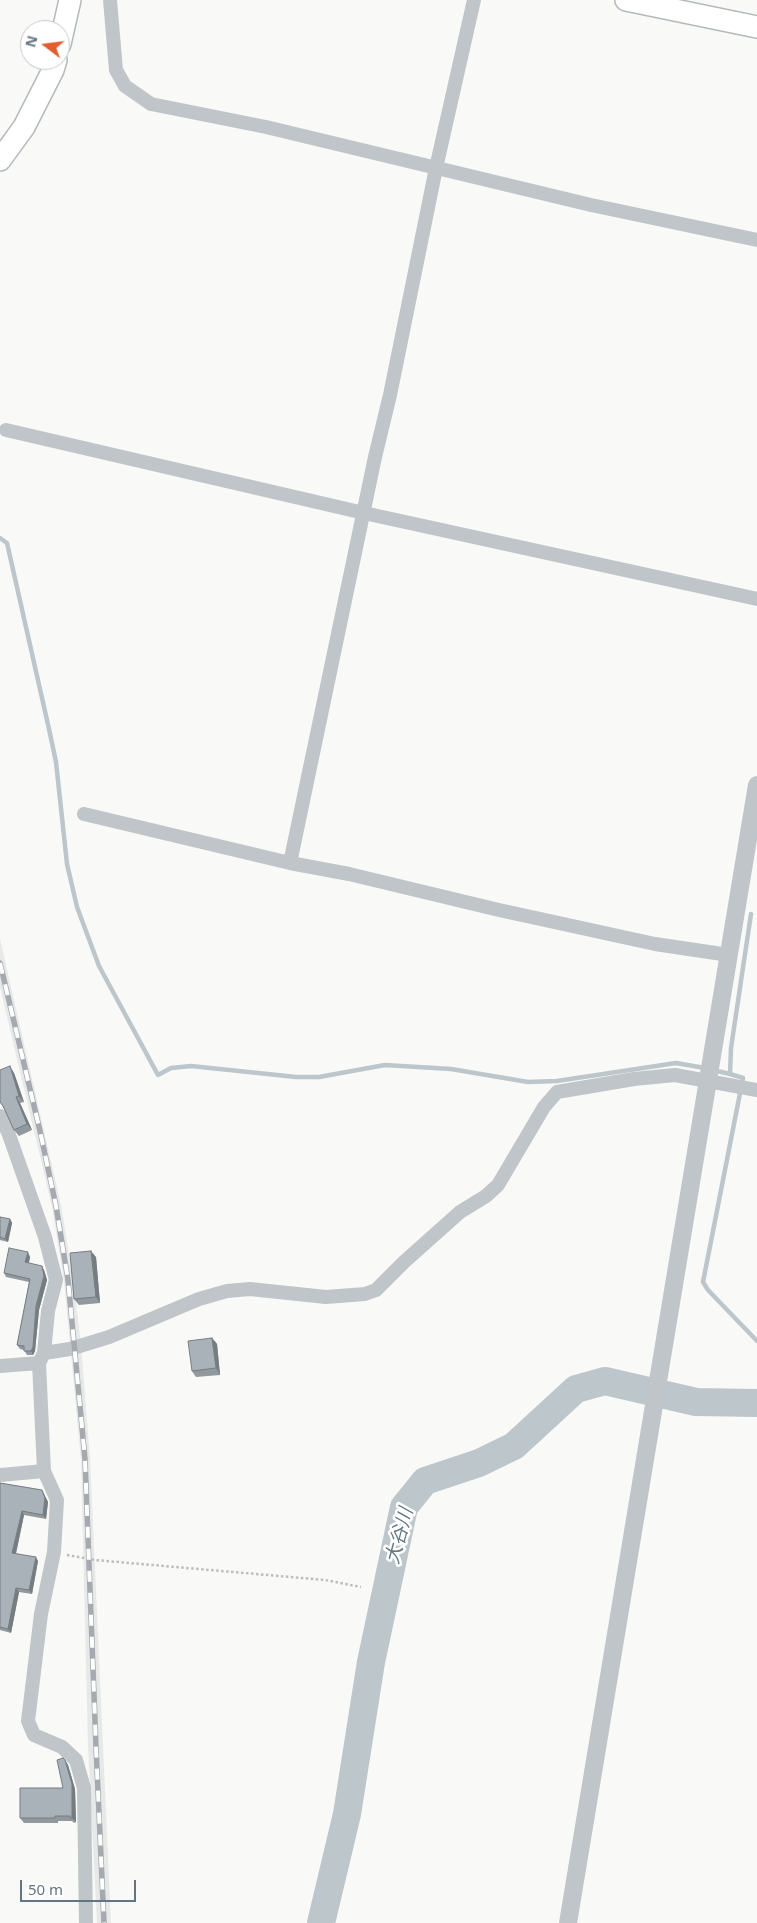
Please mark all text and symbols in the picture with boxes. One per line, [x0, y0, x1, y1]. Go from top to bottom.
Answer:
north arrow [20, 20, 70, 70]
text: N [20, 33, 42, 49]
water label: 大谷川 [382, 1506, 418, 1566]
scale bar [22, 1870, 139, 1902]
text: 50 m [28, 1879, 63, 1899]

